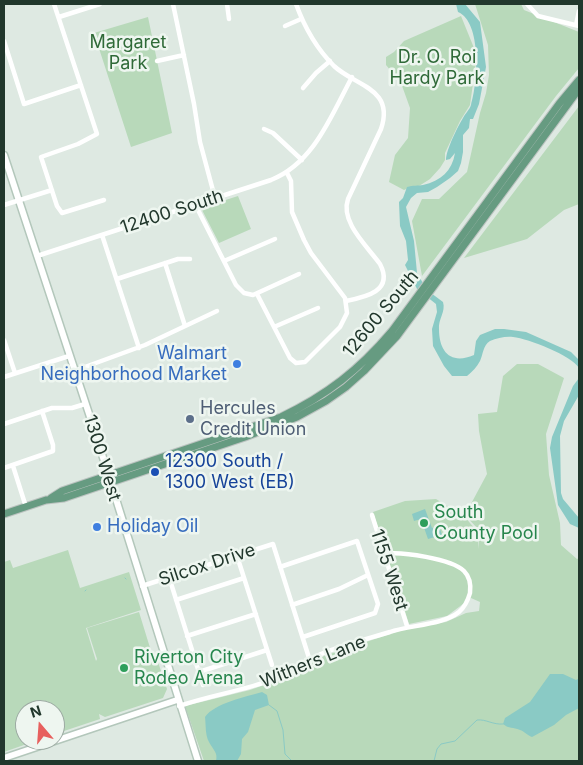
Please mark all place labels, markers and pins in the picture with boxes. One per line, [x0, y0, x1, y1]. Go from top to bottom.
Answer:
place label: Walmart Neighborhood Market [40, 343, 227, 386]
marker: Walmart Neighborhood Market [231, 358, 243, 370]
place label: Hercules Credit Union [200, 398, 306, 440]
marker: Hercules Credit Union [184, 413, 196, 425]
place label: 12300 South / 1300 West (EB) [165, 451, 295, 494]
marker: 12300 South / 1300 West (EB) [149, 466, 161, 478]
place label: South County Pool [434, 502, 538, 544]
place label: Holiday Oil [107, 516, 198, 538]
marker: South County Pool [418, 517, 430, 529]
marker: Holiday Oil [91, 521, 103, 533]
place label: Riverton City Rodeo Arena [134, 647, 244, 690]
marker: Riverton City Rodeo Arena [118, 662, 130, 674]

